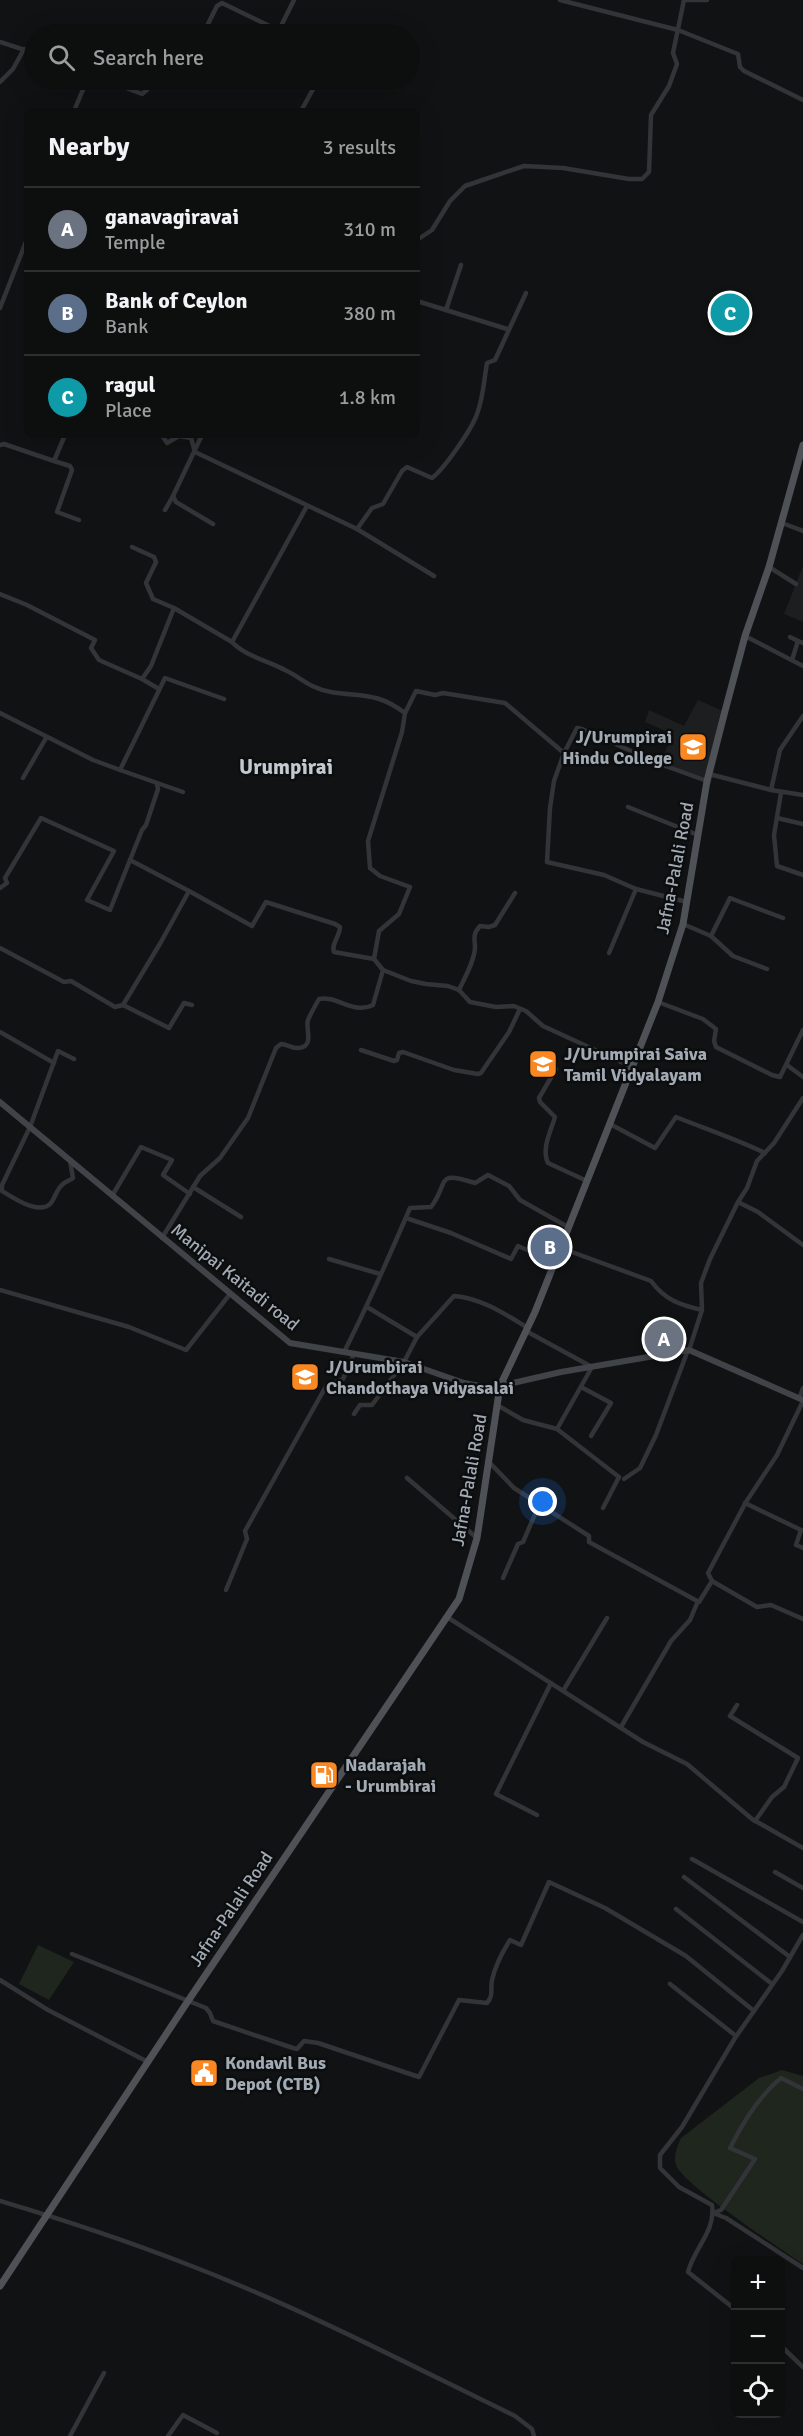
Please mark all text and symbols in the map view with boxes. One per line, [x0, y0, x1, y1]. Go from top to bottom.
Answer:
search box [24, 24, 420, 90]
icon: search [45, 41, 78, 74]
text: Search here [93, 44, 204, 71]
text: Nearby [48, 131, 129, 163]
text: 3 results [323, 135, 396, 160]
text: ganavagiravai [105, 203, 239, 230]
text: A [61, 217, 74, 242]
text: 310 m [343, 217, 396, 242]
text: Temple [105, 230, 165, 255]
text: Bank of Ceylon [105, 287, 248, 314]
pin: C [710, 290, 750, 336]
text: B [61, 301, 74, 326]
text: 380 m [343, 301, 396, 326]
text: Bank [105, 314, 148, 339]
text: ragul [105, 371, 155, 398]
text: C [61, 385, 74, 410]
text: 1.8 km [339, 385, 396, 410]
text: Place [105, 398, 152, 423]
place label: J/Urumpirai Hindu College [562, 726, 672, 769]
school or university icon: J/Urumpirai Hindu College [677, 731, 709, 763]
district label: Urumpirai [239, 754, 333, 780]
street label: Jafna-Palali Road [651, 800, 699, 936]
place label: J/Urumpirai Saiva Tamil Vidyalayam [564, 1043, 707, 1086]
school or university icon: J/Urumpirai Saiva Tamil Vidyalayam [527, 1048, 559, 1080]
street label: Manipai Kaitadi road [166, 1219, 304, 1335]
pin: B [530, 1224, 570, 1270]
pin: A [644, 1316, 684, 1362]
place label: J/Urumbirai Chandothaya Vidyasalai [326, 1356, 514, 1399]
school or university icon: J/Urumbirai Chandothaya Vidyasalai [289, 1361, 321, 1393]
street label: Jafna-Palali Road [447, 1412, 491, 1548]
your location [528, 1487, 557, 1516]
place label: Nadarajah - Urumbirai [345, 1754, 436, 1797]
fuel station icon: Nadarajah - Urumbirai [308, 1759, 340, 1791]
street label: Jafna-Palali Road [184, 1847, 278, 1971]
place label: Kondavil Bus Depot (CTB) [225, 2052, 326, 2095]
public building icon: Kondavil Bus Depot (CTB) [188, 2057, 220, 2089]
map controls [731, 2256, 785, 2418]
button: + [731, 2256, 785, 2310]
button: − [731, 2310, 785, 2364]
button: locate [731, 2364, 785, 2418]

